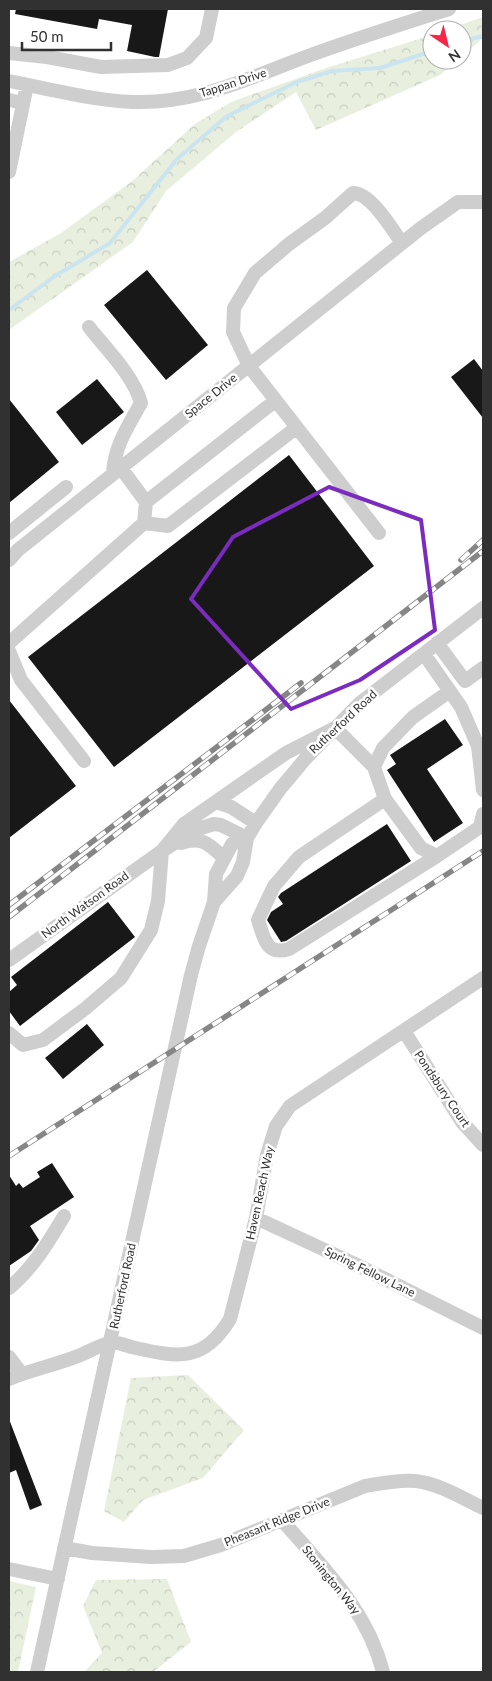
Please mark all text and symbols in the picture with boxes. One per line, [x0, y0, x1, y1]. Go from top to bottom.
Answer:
scale bar [22, 20, 111, 52]
north arrow [422, 20, 472, 70]
text: 50 m [30, 27, 64, 45]
text: N [445, 46, 464, 66]
street label: Tappan Drive [197, 65, 268, 100]
street label: Space Drive [182, 370, 240, 421]
street label: Rutherford Road [306, 686, 380, 757]
street label: North Watson Road [38, 868, 131, 941]
street label: Pondsbury Court [411, 1048, 474, 1130]
street label: Haven Reach Way [242, 1144, 277, 1241]
street label: Rutherford Road [106, 1242, 139, 1330]
street label: Spring Fellow Lane [323, 1243, 418, 1300]
street label: Pheasant Ridge Drive [222, 1494, 332, 1550]
street label: Stonington Way [299, 1542, 364, 1618]

